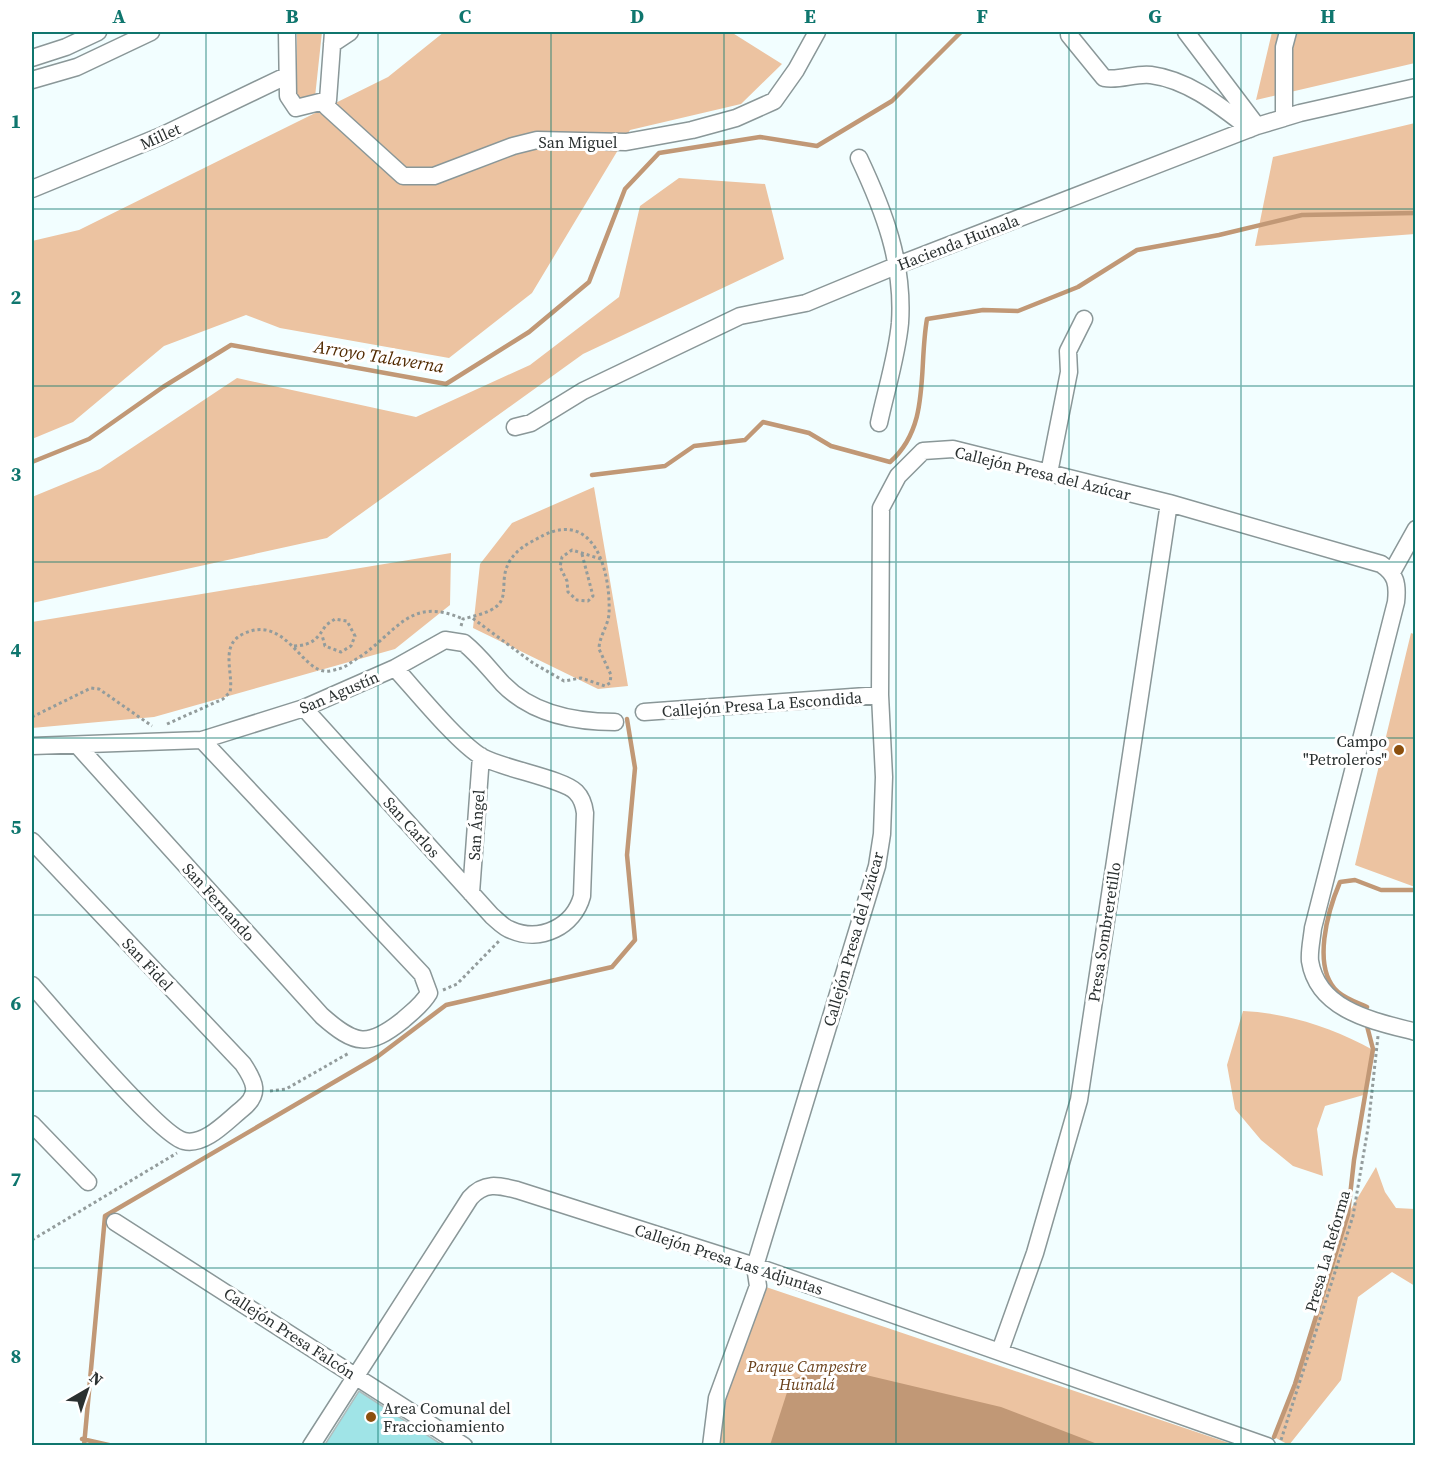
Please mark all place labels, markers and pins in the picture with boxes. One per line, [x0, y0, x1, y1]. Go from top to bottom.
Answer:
place label: Campo "Petroleros" [1303, 730, 1387, 770]
marker: Campo "Petroleros" [1392, 743, 1406, 757]
place label: Area Comunal del Fraccionamiento [383, 1397, 511, 1437]
marker: Area Comunal del Fraccionamiento [364, 1410, 378, 1424]

